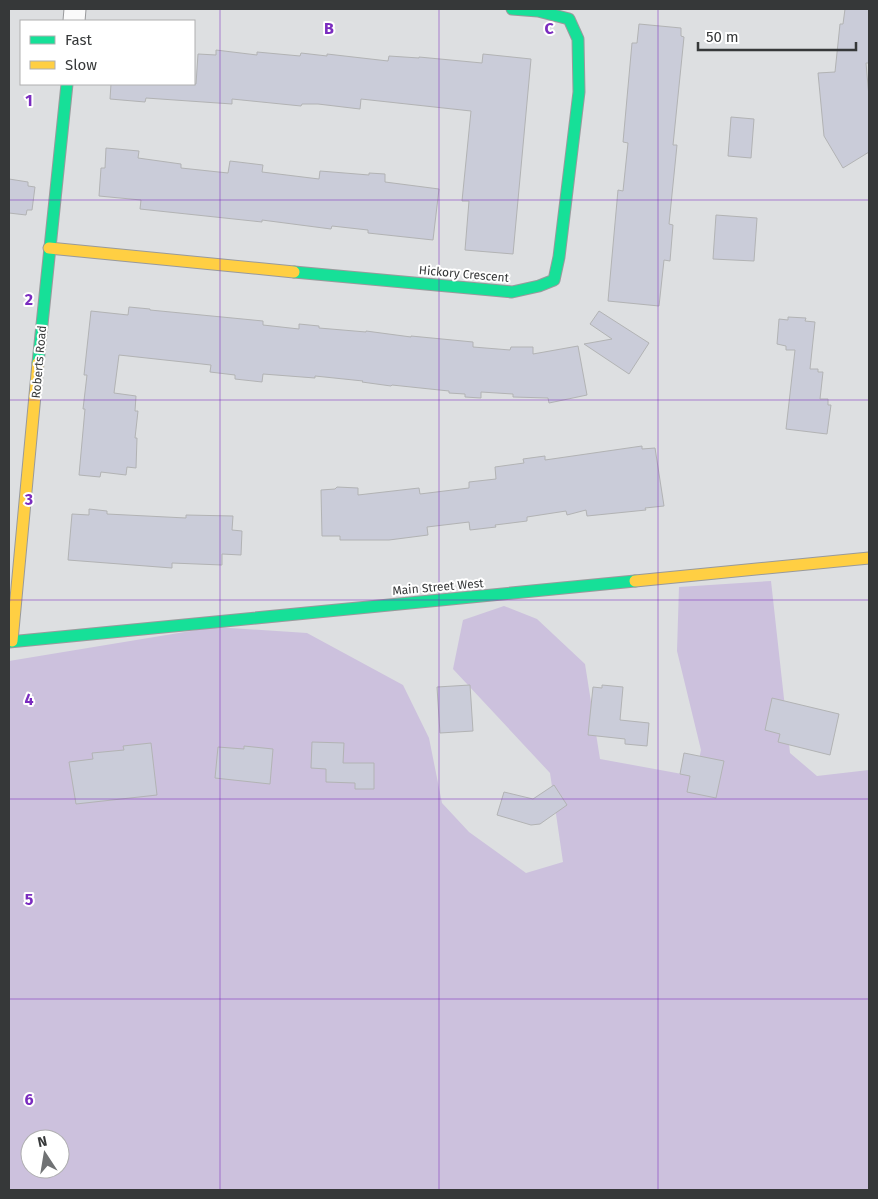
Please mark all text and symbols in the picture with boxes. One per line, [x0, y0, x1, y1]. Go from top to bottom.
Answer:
text: B [324, 19, 334, 38]
text: C [544, 19, 554, 38]
legend [20, 20, 195, 85]
scale bar [698, 20, 856, 52]
text: 50 m [706, 28, 739, 46]
text: Fast [65, 31, 92, 49]
text: Slow [65, 56, 97, 74]
text: 1 [25, 91, 33, 110]
street label: Hickory Crescent [418, 263, 510, 285]
text: 2 [25, 290, 33, 309]
street label: Roberts Road [29, 325, 49, 399]
text: 3 [24, 490, 33, 509]
street label: Main Street West [392, 576, 485, 598]
text: 4 [24, 690, 34, 709]
text: 5 [25, 890, 34, 909]
text: 6 [24, 1090, 34, 1109]
north arrow [20, 1129, 70, 1179]
text: N [36, 1132, 49, 1151]

